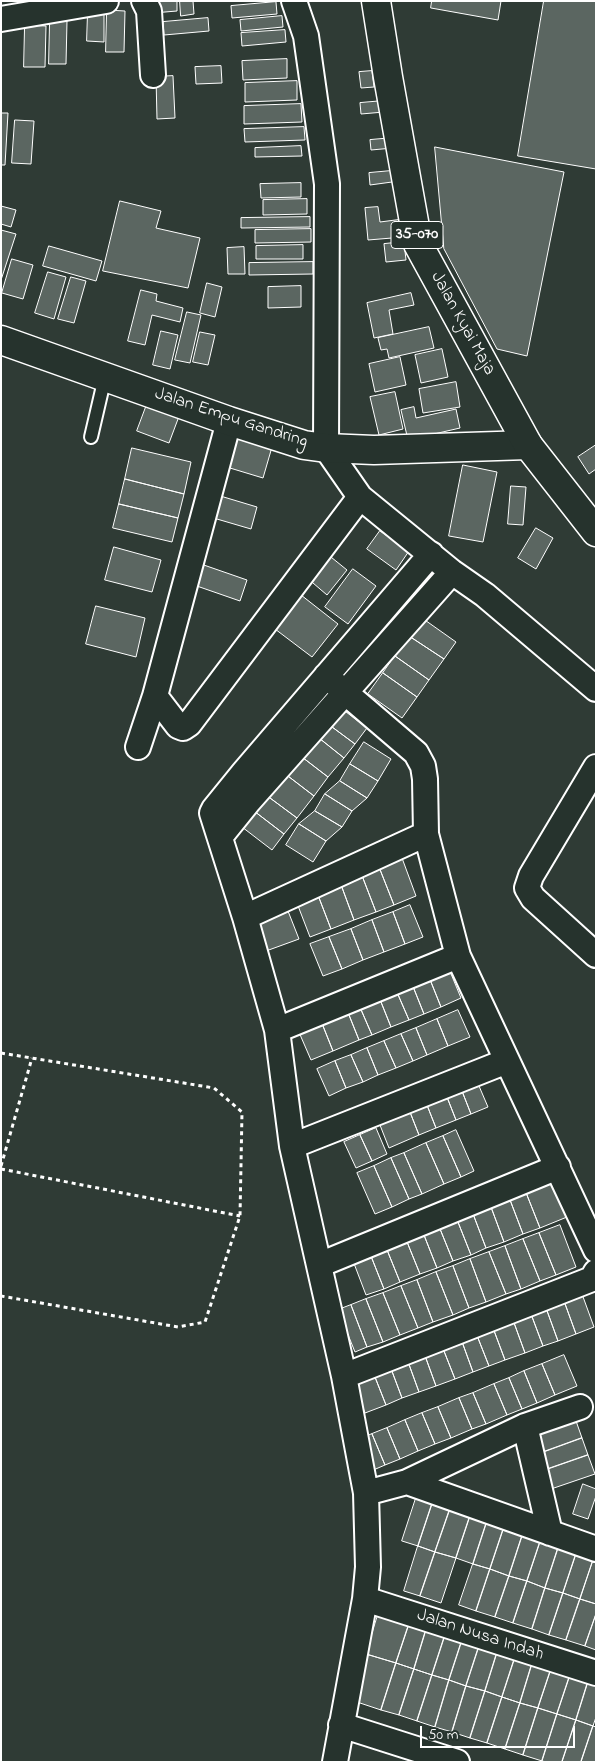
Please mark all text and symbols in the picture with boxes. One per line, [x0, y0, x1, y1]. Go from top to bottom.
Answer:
road number: 35-070 [391, 222, 443, 248]
street label: Jalan Kyai Maja [425, 269, 499, 379]
street label: Jalan Empu Gandring [152, 384, 310, 454]
street label: Jalan Nusa Indah [414, 1605, 546, 1667]
scale bar [422, 1716, 577, 1748]
text: 50 m [428, 1724, 458, 1746]

